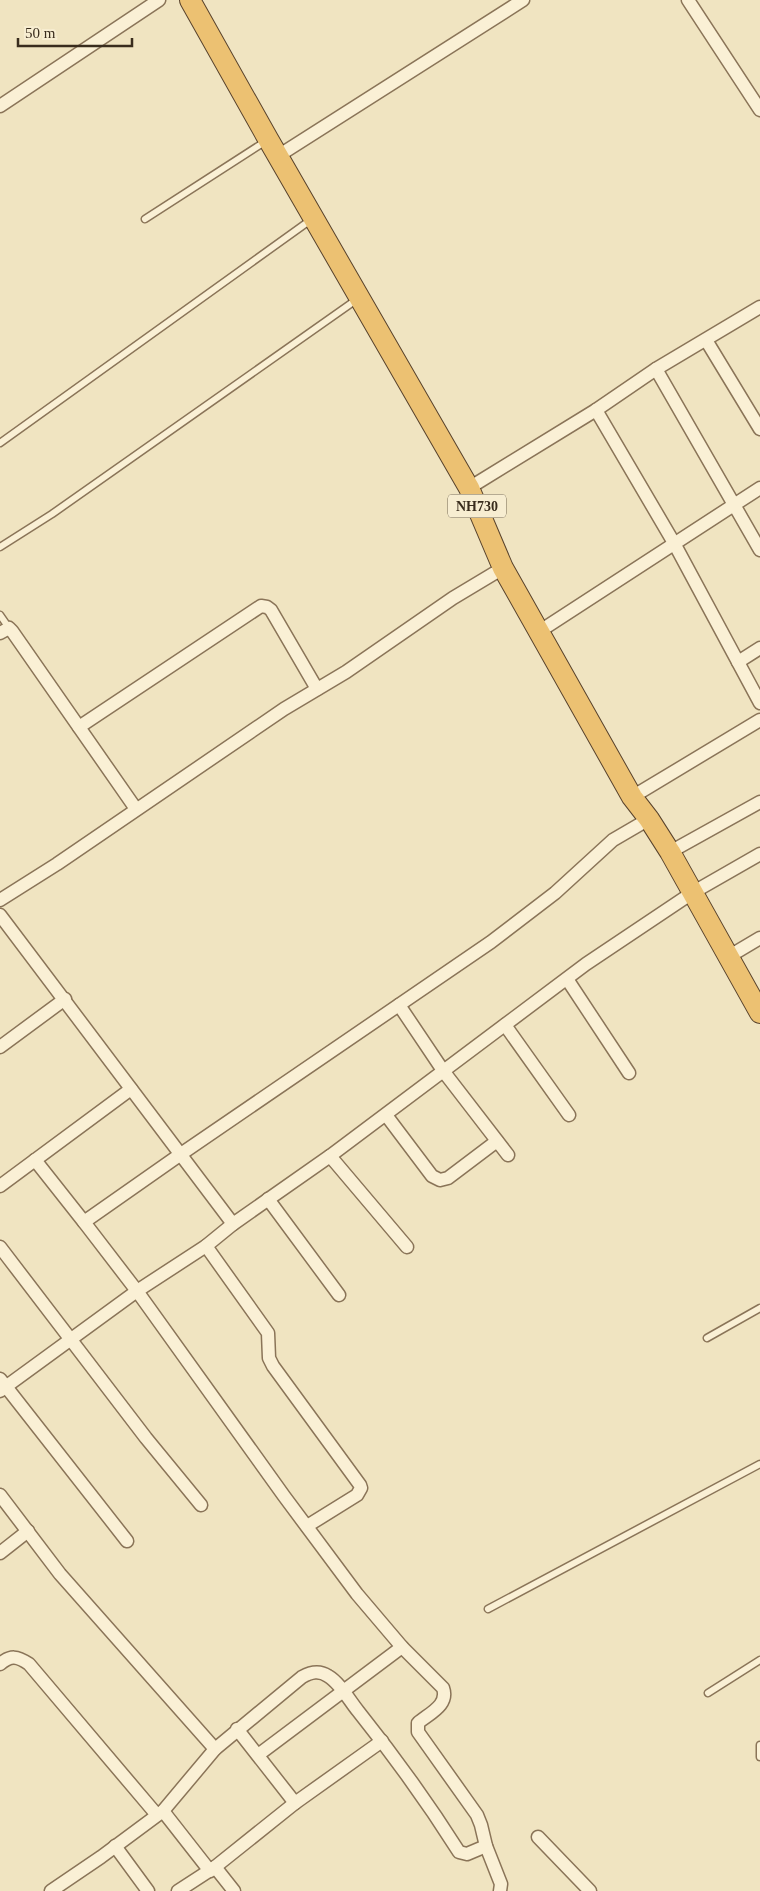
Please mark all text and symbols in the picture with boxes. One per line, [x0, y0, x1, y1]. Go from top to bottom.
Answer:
scale bar [18, 15, 131, 47]
text: 50 m [25, 25, 56, 41]
road number: NH730 [448, 494, 506, 518]

